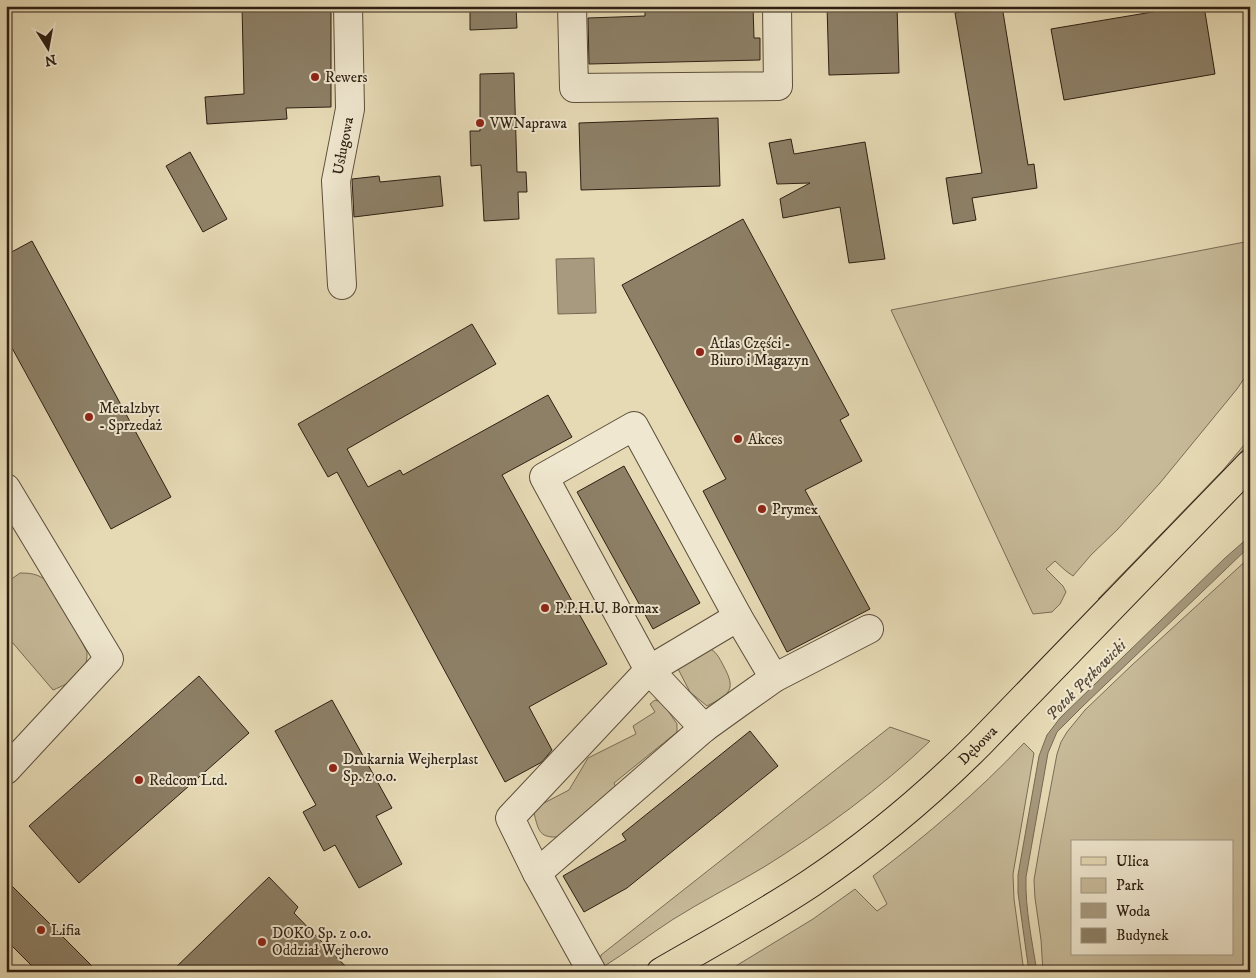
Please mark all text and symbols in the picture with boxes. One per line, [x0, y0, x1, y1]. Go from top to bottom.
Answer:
north arrow [22, 22, 72, 72]
text: N [42, 50, 58, 70]
place label: Rewers [325, 68, 367, 87]
marker: Rewers [309, 71, 321, 83]
place label: VWNaprawa [489, 114, 567, 133]
street label: Usługowa [328, 115, 358, 176]
marker: VWNaprawa [474, 117, 486, 129]
place label: Atlas Części - Biuro i Magazyn [710, 334, 809, 370]
marker: Atlas Części - Biuro i Magazyn [694, 346, 706, 358]
place label: Metalzbyt - Sprzedaż [99, 399, 163, 435]
marker: Metalzbyt - Sprzedaż [83, 411, 95, 423]
place label: Akces [748, 430, 783, 449]
marker: Akces [732, 433, 744, 445]
place label: Prymex [772, 500, 819, 519]
marker: Prymex [756, 503, 768, 515]
place label: P.P.H.U. Bormax [555, 599, 660, 618]
marker: P.P.H.U. Bormax [539, 602, 551, 614]
water label: Potok Pętkowicki [1042, 635, 1131, 724]
street label: Dębowa [954, 721, 1002, 769]
place label: Drukarnia Wejherplast Sp. z o.o. [343, 750, 478, 786]
marker: Drukarnia Wejherplast Sp. z o.o. [327, 762, 339, 774]
place label: Redcom Ltd. [149, 771, 228, 790]
marker: Redcom Ltd. [133, 774, 145, 786]
legend [1071, 840, 1234, 956]
text: Ulica [1116, 852, 1149, 871]
text: Park [1116, 876, 1145, 895]
text: Woda [1115, 902, 1151, 921]
place label: Lifia [51, 921, 81, 940]
marker: Lifia [35, 924, 47, 936]
place label: DOKO Sp. z o.o. Oddział Wejherowo [272, 924, 389, 960]
text: Budynek [1116, 926, 1169, 945]
marker: DOKO Sp. z o.o. Oddział Wejherowo [256, 936, 268, 948]

